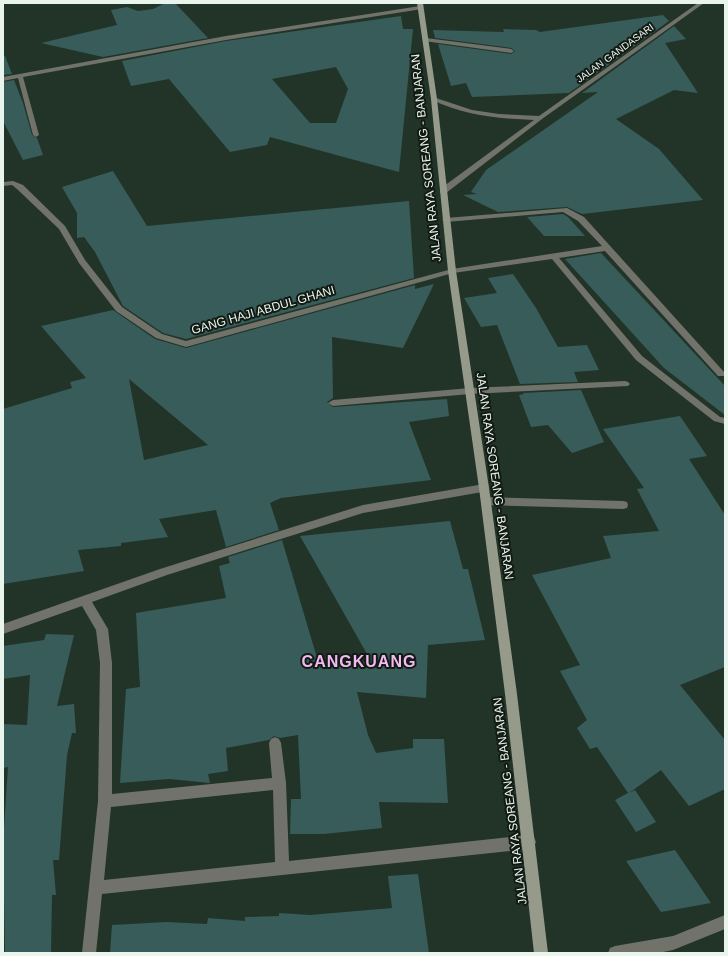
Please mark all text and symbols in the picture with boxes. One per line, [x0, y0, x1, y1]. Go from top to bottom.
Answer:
street label: JALAN GANDASARI [574, 21, 656, 85]
street label: JALAN RAYA SOREANG - BANJARAN [408, 53, 444, 263]
street label: GANG HAJI ABDUL GHANI [190, 283, 336, 337]
street label: JALAN RAYA SOREANG - BANJARAN [474, 372, 516, 580]
district label: CANGKUANG [302, 653, 416, 670]
street label: JALAN RAYA SOREANG - BANJARAN [490, 696, 530, 906]

